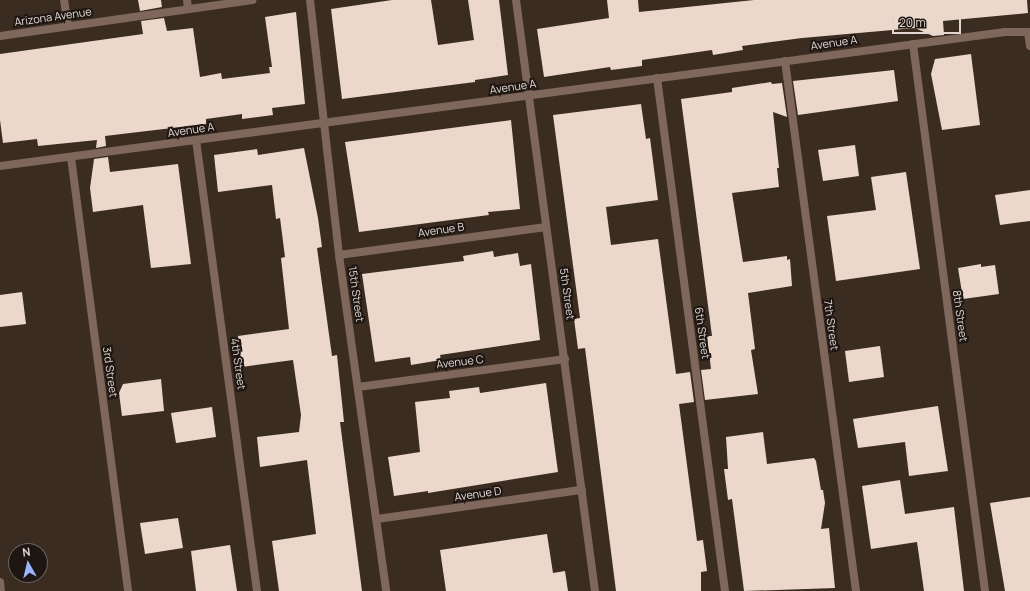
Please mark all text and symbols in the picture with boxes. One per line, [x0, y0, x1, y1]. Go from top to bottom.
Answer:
street label: Arizona Avenue [14, 5, 92, 29]
scale bar [894, 8, 963, 34]
text: 20 m [899, 14, 926, 31]
street label: Avenue A [810, 33, 858, 53]
street label: Avenue A [489, 77, 537, 97]
street label: Avenue A [167, 120, 215, 140]
street label: Avenue B [417, 220, 465, 240]
street label: 15th Street [346, 265, 366, 323]
street label: 5th Street [557, 267, 577, 321]
street label: 8th Street [950, 289, 970, 343]
street label: 7th Street [821, 299, 841, 351]
street label: 6th Street [692, 306, 712, 360]
street label: 4th Street [228, 337, 248, 391]
street label: 3rd Street [100, 346, 120, 398]
street label: Avenue C [436, 353, 484, 371]
street label: Avenue D [454, 484, 502, 504]
north arrow [8, 543, 48, 583]
text: N [21, 544, 31, 560]

